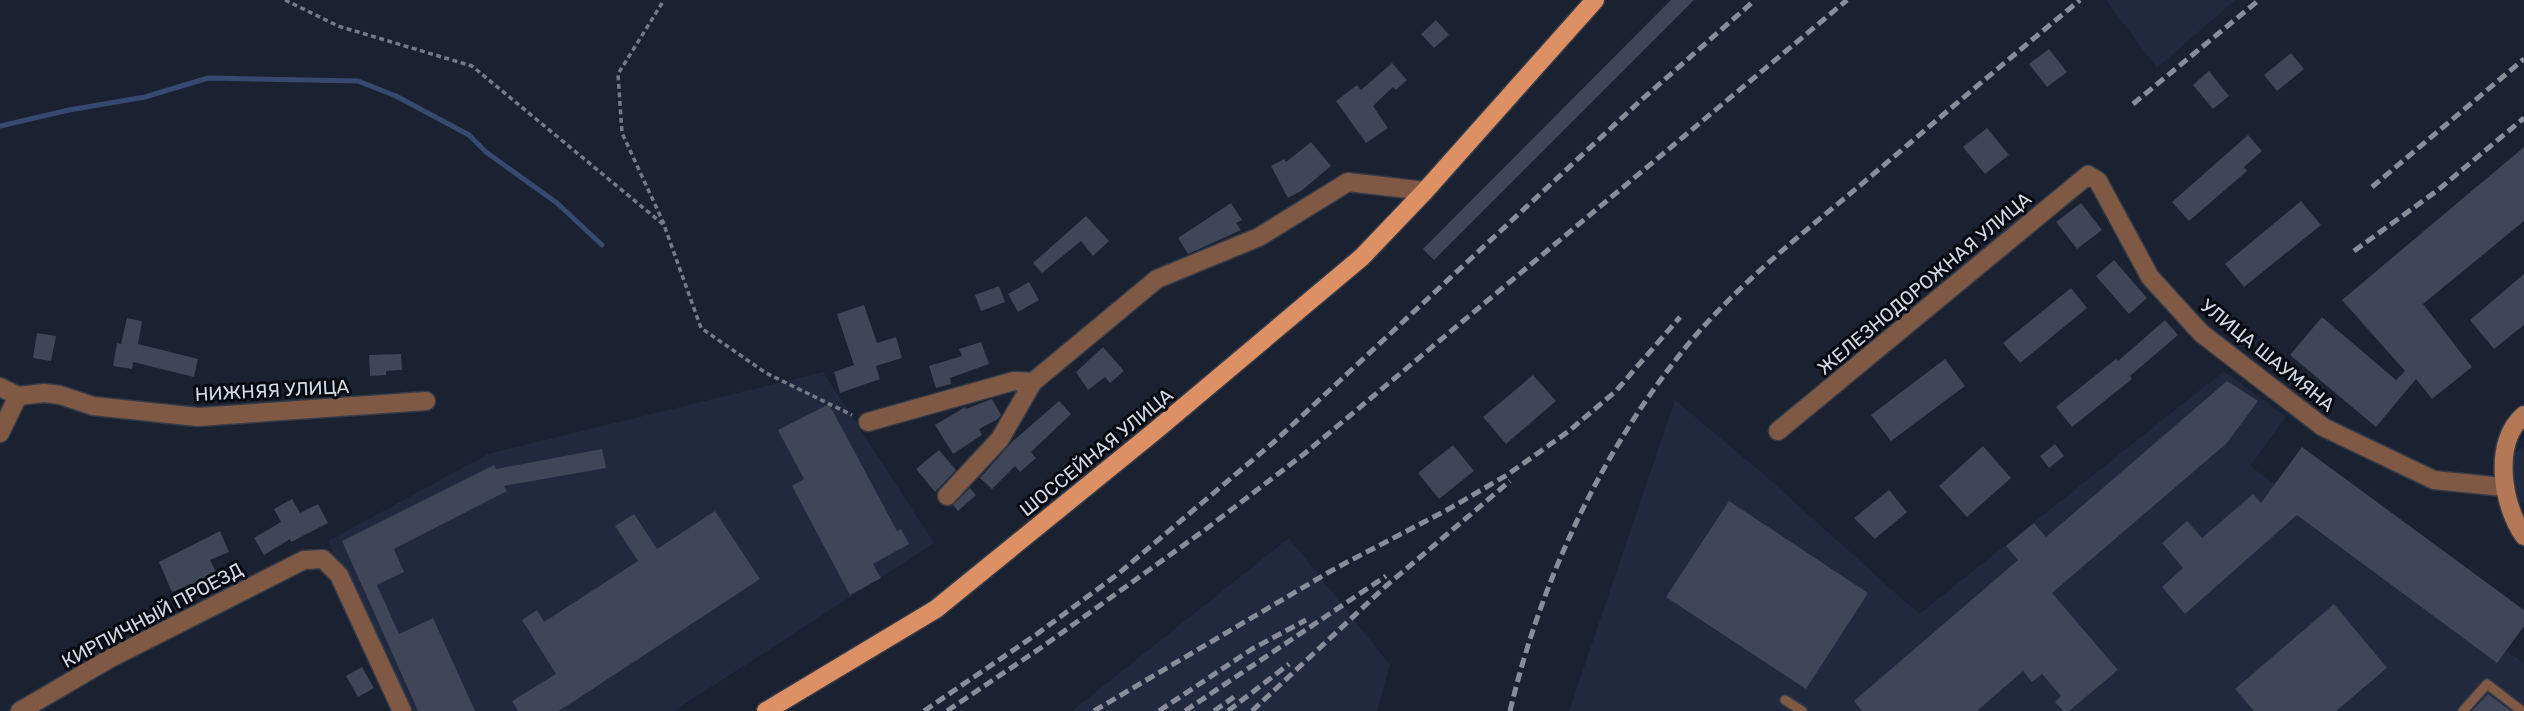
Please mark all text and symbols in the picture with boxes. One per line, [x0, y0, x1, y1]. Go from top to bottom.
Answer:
street label: ЖЕЛЕЗНОДОРОЖНАЯ УЛИЦА [1813, 187, 2036, 380]
street label: УЛИЦА ШАУМЯНА [2196, 294, 2339, 417]
street label: НИЖНЯЯ УЛИЦА [194, 375, 350, 406]
street label: ШОССЕЙНАЯ УЛИЦА [1015, 383, 1178, 521]
street label: КИРПИЧНЫЙ ПРОЕЗД [58, 558, 247, 673]

